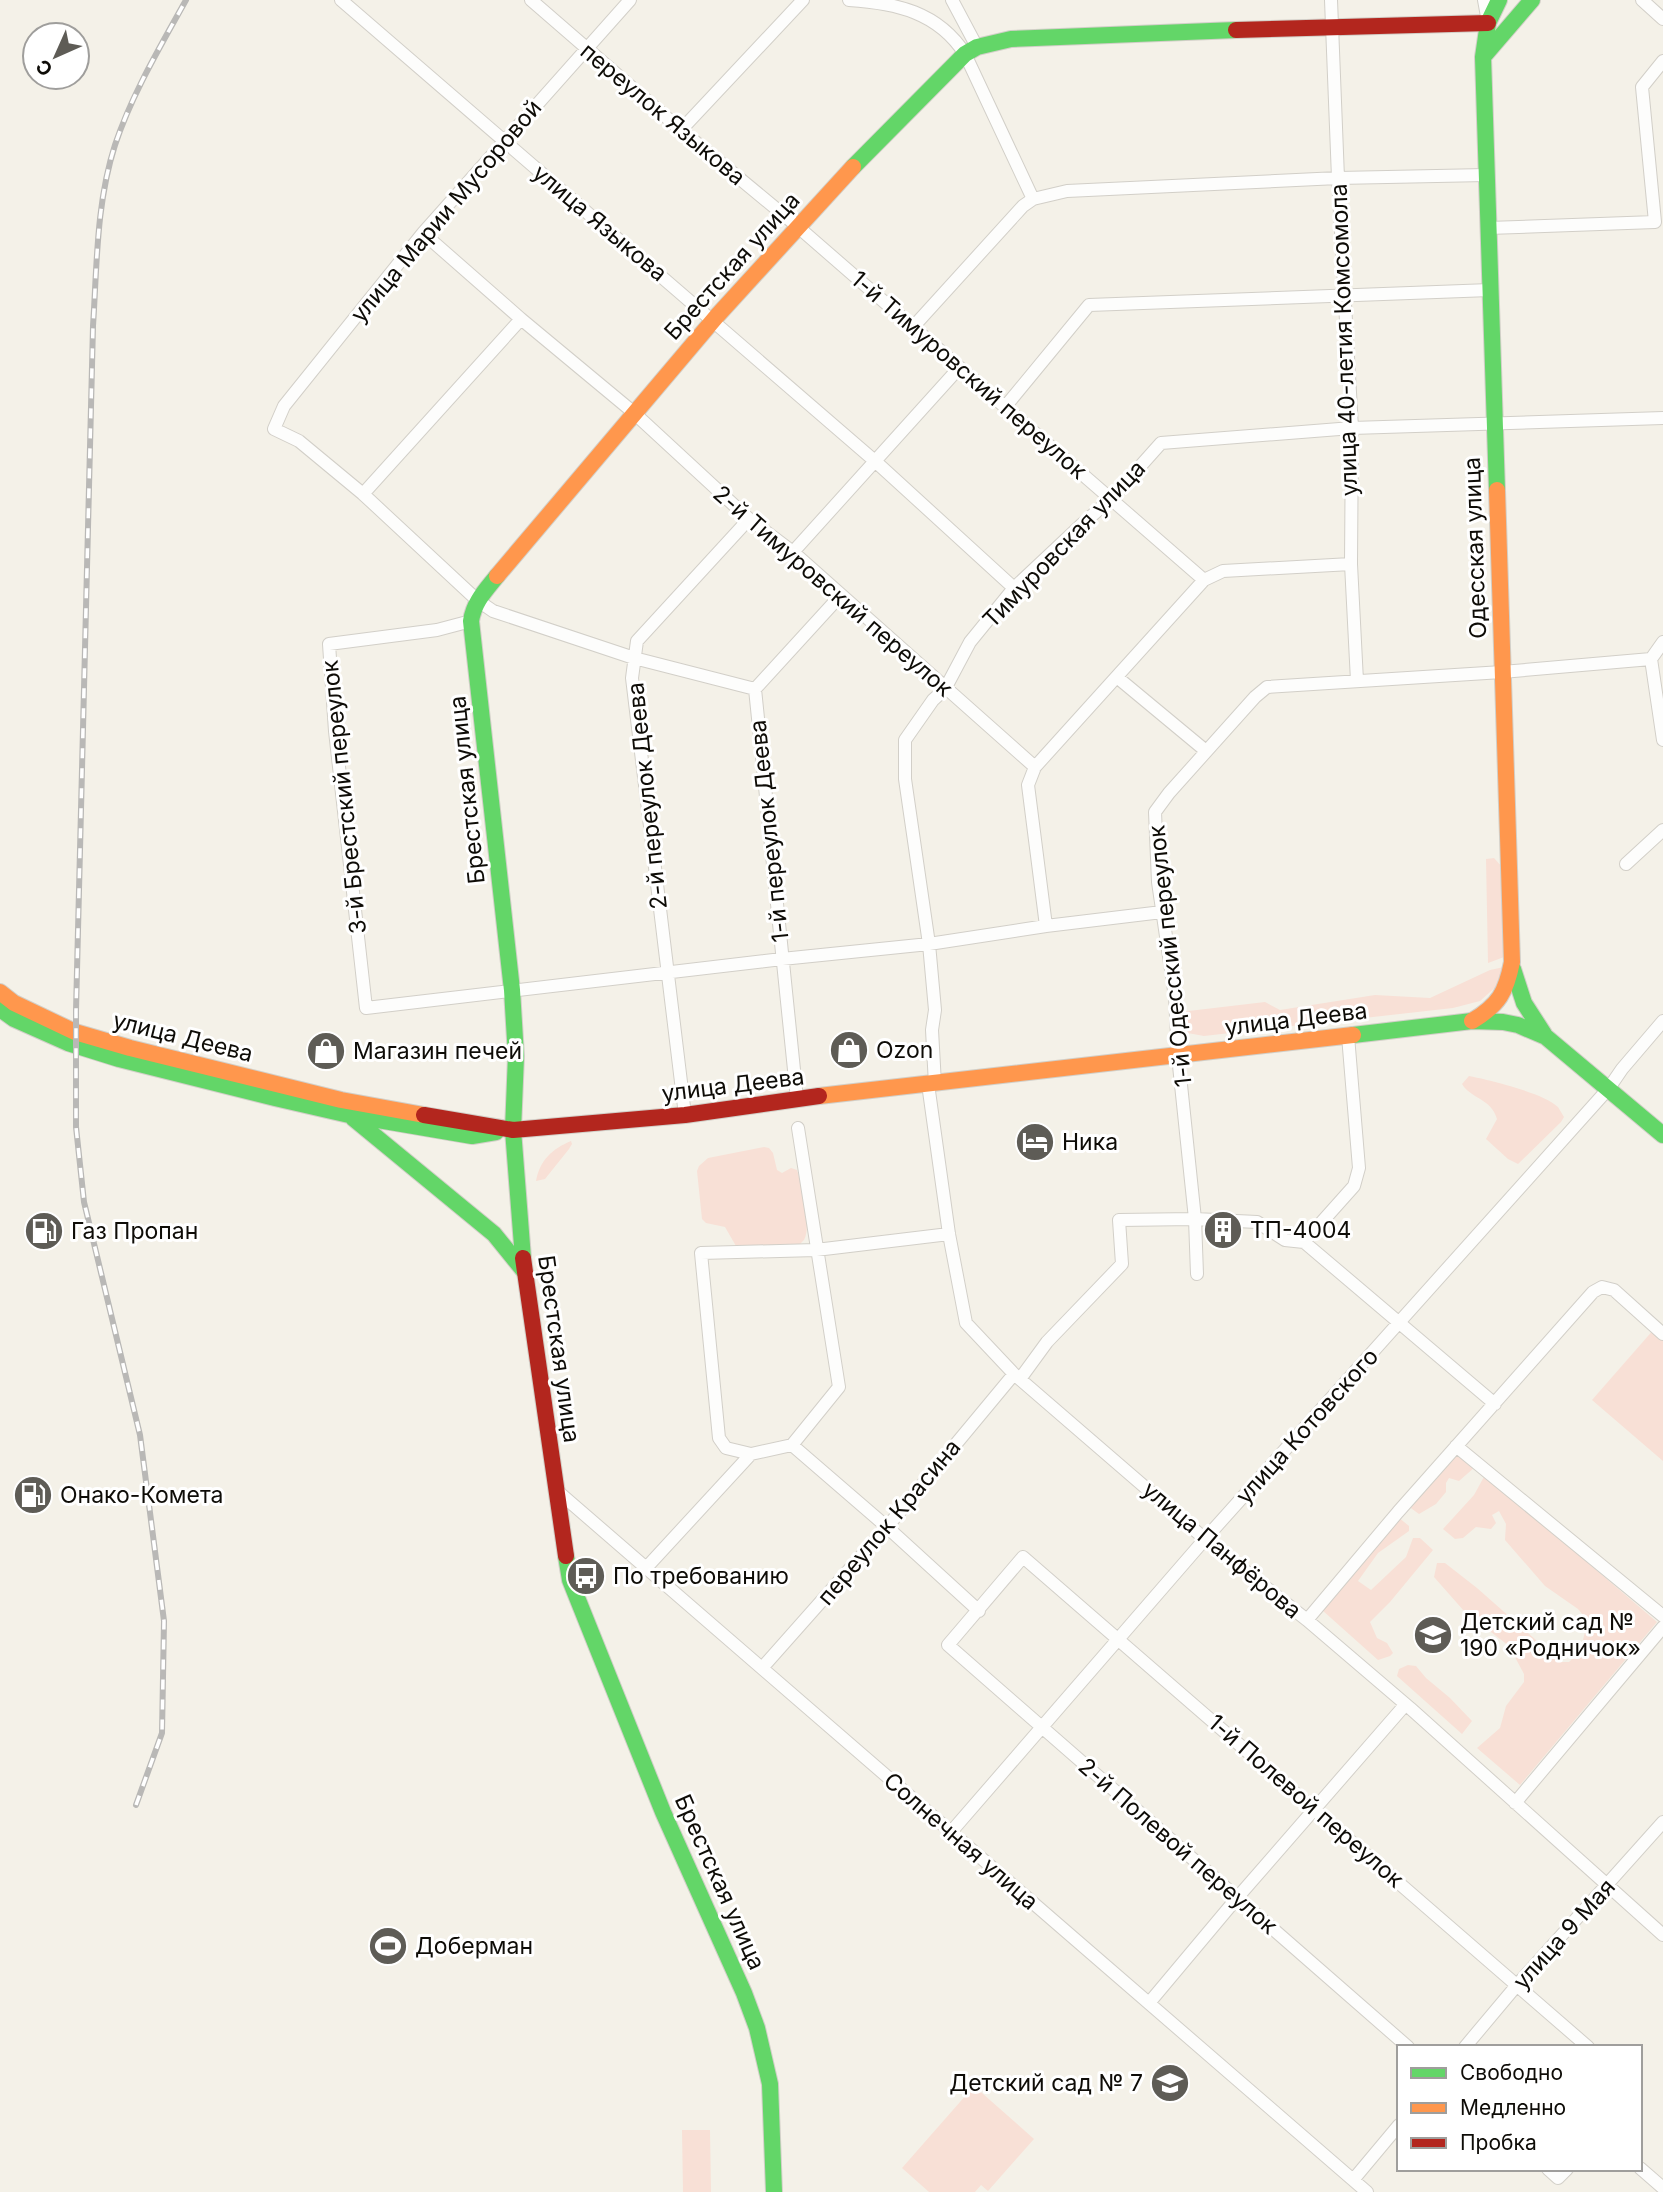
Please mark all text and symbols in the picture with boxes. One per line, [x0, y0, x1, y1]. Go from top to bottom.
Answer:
north arrow [21, 21, 91, 91]
street label: переулок Языкова [575, 37, 751, 191]
text: С [31, 55, 57, 81]
street label: улица Марии Мусоровой [345, 94, 547, 328]
street label: улица Языкова [527, 159, 673, 287]
street label: улица 40-летия Комсомола [1325, 183, 1363, 497]
street label: Брестская улица [658, 186, 806, 346]
street label: 1-й Тимуровский переулок [845, 265, 1093, 485]
street label: Тимуровская улица [977, 455, 1151, 633]
street label: Одесская улица [1458, 457, 1492, 639]
street label: 2-й Тимуровский переулок [708, 479, 959, 703]
street label: 3-й Брестский переулок [316, 658, 372, 935]
street label: 2-й переулок Деева [621, 681, 673, 911]
street label: Брестская улица [443, 695, 491, 885]
street label: 1-й переулок Деева [743, 718, 795, 944]
street label: 1-й Одесский переулок [1142, 823, 1198, 1088]
street label: улица Деева [1223, 996, 1369, 1042]
street label: улица Деева [110, 1006, 256, 1068]
shop icon: Ozon [828, 1029, 870, 1071]
shop icon: Магазин печей [305, 1030, 347, 1072]
place label: Ozon [876, 1036, 933, 1064]
place label: Магазин печей [353, 1037, 522, 1065]
street label: улица Деева [660, 1062, 806, 1108]
hotel icon: Ника [1014, 1121, 1056, 1163]
place label: Ника [1062, 1128, 1118, 1156]
building icon: ТП-4004 [1202, 1209, 1244, 1251]
fuel station icon: Газ Пропан [23, 1210, 65, 1252]
place label: ТП-4004 [1250, 1216, 1351, 1244]
place label: Газ Пропан [71, 1217, 198, 1245]
street label: Брестская улица [532, 1254, 586, 1444]
street label: улица Котовского [1230, 1342, 1384, 1510]
street label: переулок Красина [812, 1433, 966, 1611]
fuel station icon: Онако-Комета [12, 1474, 54, 1516]
street label: улица Панфёрова [1137, 1475, 1307, 1625]
place label: Онако-Комета [60, 1481, 224, 1509]
bus stop icon: По требованию [565, 1555, 607, 1597]
place label: По требованию [613, 1562, 789, 1590]
place label: Детский сад № 190 «Родничок» [1460, 1608, 1641, 1662]
school or university icon: Детский сад № 190 «Родничок» [1412, 1614, 1454, 1656]
street label: 1-й Полевой переулок [1203, 1709, 1410, 1894]
street label: 2-й Полевой переулок [1073, 1752, 1284, 1940]
street label: Солнечная улица [878, 1766, 1044, 1916]
street label: Брестская улица [669, 1790, 771, 1974]
street label: улица 9 Мая [1507, 1873, 1621, 1995]
sports icon: Доберман [367, 1925, 409, 1967]
place label: Доберман [415, 1932, 533, 1960]
legend [1397, 2045, 1642, 2171]
text: Свободно [1460, 2060, 1563, 2085]
school or university icon: Детский сад № 7 [1149, 2062, 1191, 2104]
place label: Детский сад № 7 [949, 2069, 1143, 2097]
text: Медленно [1460, 2095, 1566, 2120]
text: Пробка [1460, 2130, 1537, 2155]

